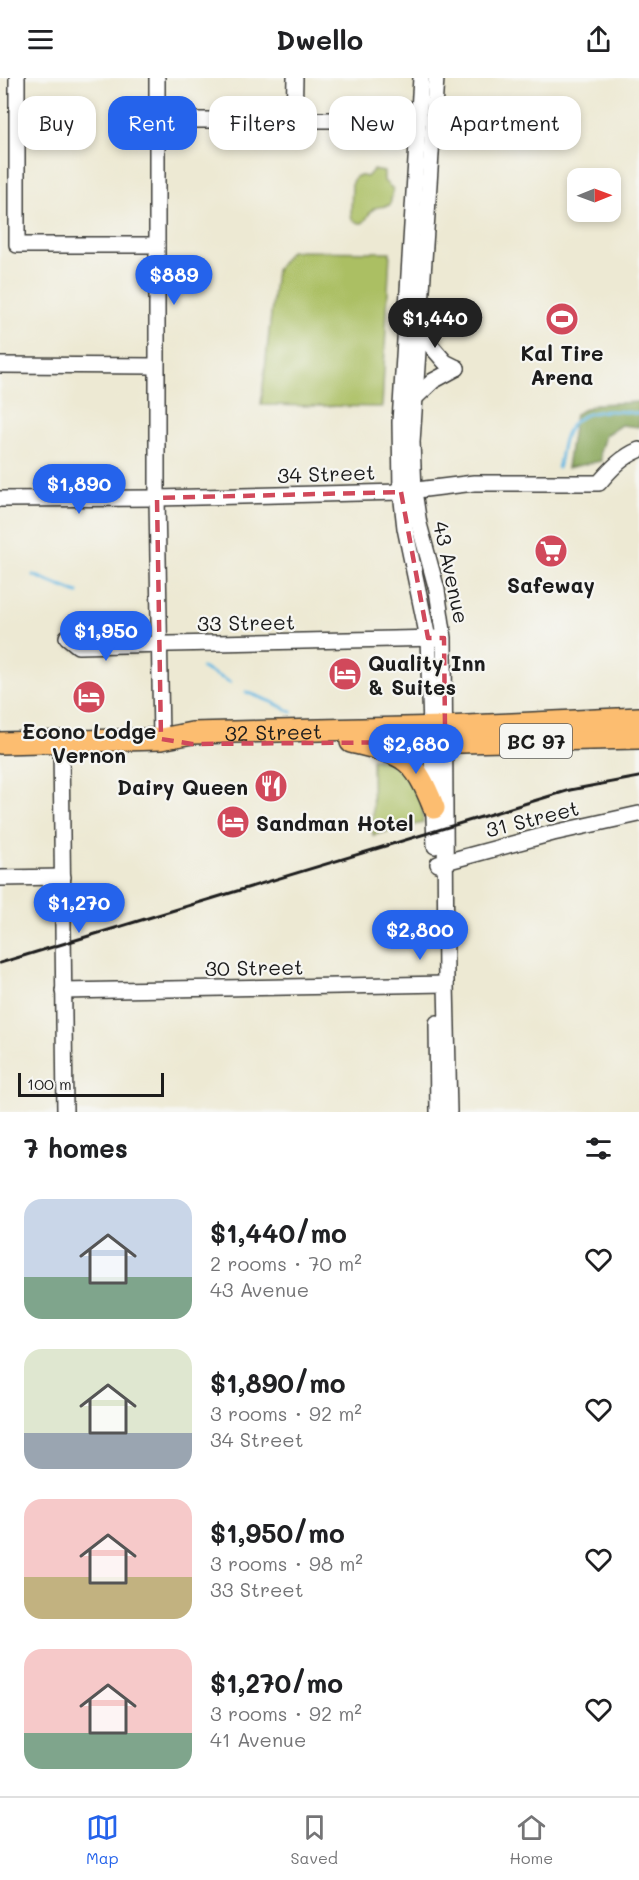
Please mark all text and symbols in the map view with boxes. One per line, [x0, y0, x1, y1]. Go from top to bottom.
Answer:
text: Dwello [276, 22, 363, 57]
icon: menu [24, 23, 57, 56]
icon: share [582, 23, 615, 56]
chip: Buy [18, 96, 96, 150]
chip: Rent [108, 96, 197, 150]
chip: Filters [209, 96, 317, 150]
chip: New [329, 96, 416, 150]
chip: Apartment [428, 96, 581, 150]
north arrow [567, 168, 621, 222]
map controls [567, 168, 621, 222]
pin: $889 [138, 255, 210, 306]
text: $889 [149, 261, 199, 287]
pin: $1,440 [386, 298, 484, 349]
sports icon: Kal Tire Arena [544, 301, 580, 337]
text: $1,440 [402, 304, 468, 330]
place label: Kal Tire Arena [521, 339, 603, 390]
street label: 34 Street [276, 458, 376, 488]
pin: $1,890 [30, 464, 128, 515]
text: $1,890 [47, 470, 111, 496]
street label: 43 Avenue [428, 518, 476, 626]
supermarket icon: Safeway [533, 533, 569, 569]
place label: Safeway [507, 571, 595, 599]
street label: 33 Street [197, 608, 295, 636]
pin: $1,950 [57, 611, 155, 662]
text: $1,950 [74, 617, 138, 643]
place label: Quality Inn & Suites [368, 649, 486, 700]
hotel icon: Quality Inn & Suites [327, 656, 363, 692]
hotel icon: Econo Lodge Vernon [71, 679, 107, 715]
street label: 32 Street [224, 716, 322, 746]
place label: Econo Lodge Vernon [22, 717, 156, 768]
pin: $2,680 [367, 724, 465, 775]
road number: BC 97 [500, 724, 572, 758]
text: $2,680 [382, 730, 450, 756]
restaurant icon: Dairy Queen [253, 768, 289, 804]
place label: Dairy Queen [117, 773, 248, 801]
street label: 31 Street [483, 793, 581, 843]
hotel icon: Sandman Hotel [215, 804, 251, 840]
place label: Sandman Hotel [256, 809, 414, 836]
pin: $1,270 [30, 883, 128, 934]
text: $1,270 [48, 889, 110, 915]
pin: $2,800 [371, 910, 469, 961]
text: $2,800 [386, 916, 454, 942]
street label: 30 Street [204, 953, 304, 981]
scale bar [18, 1070, 164, 1097]
text: 100 m [27, 1073, 72, 1094]
text: 7 homes [24, 1131, 128, 1165]
icon: filters [582, 1132, 615, 1165]
text: $1,440/mo [210, 1216, 347, 1250]
icon: home [72, 1223, 144, 1295]
icon: heart [582, 1243, 615, 1276]
text: 2 rooms · 70 m² [210, 1250, 362, 1276]
text: 43 Avenue [210, 1276, 309, 1302]
text: $1,890/mo [210, 1366, 346, 1400]
icon: home [72, 1373, 144, 1445]
icon: heart [582, 1393, 615, 1426]
text: 3 rooms · 92 m² [210, 1400, 362, 1426]
text: 34 Street [210, 1426, 304, 1452]
text: $1,950/mo [210, 1516, 345, 1550]
icon: home [72, 1523, 144, 1595]
icon: heart [582, 1543, 615, 1576]
text: 3 rooms · 98 m² [210, 1550, 363, 1576]
text: 33 Street [210, 1576, 304, 1602]
text: $1,270/mo [210, 1666, 343, 1700]
icon: home [72, 1673, 144, 1745]
icon: heart [582, 1693, 615, 1726]
text: 3 rooms · 92 m² [210, 1700, 362, 1726]
text: 41 Avenue [210, 1726, 306, 1752]
tab: Map [86, 1811, 119, 1868]
tab: Saved [290, 1811, 338, 1868]
tab: Home [510, 1811, 553, 1868]

